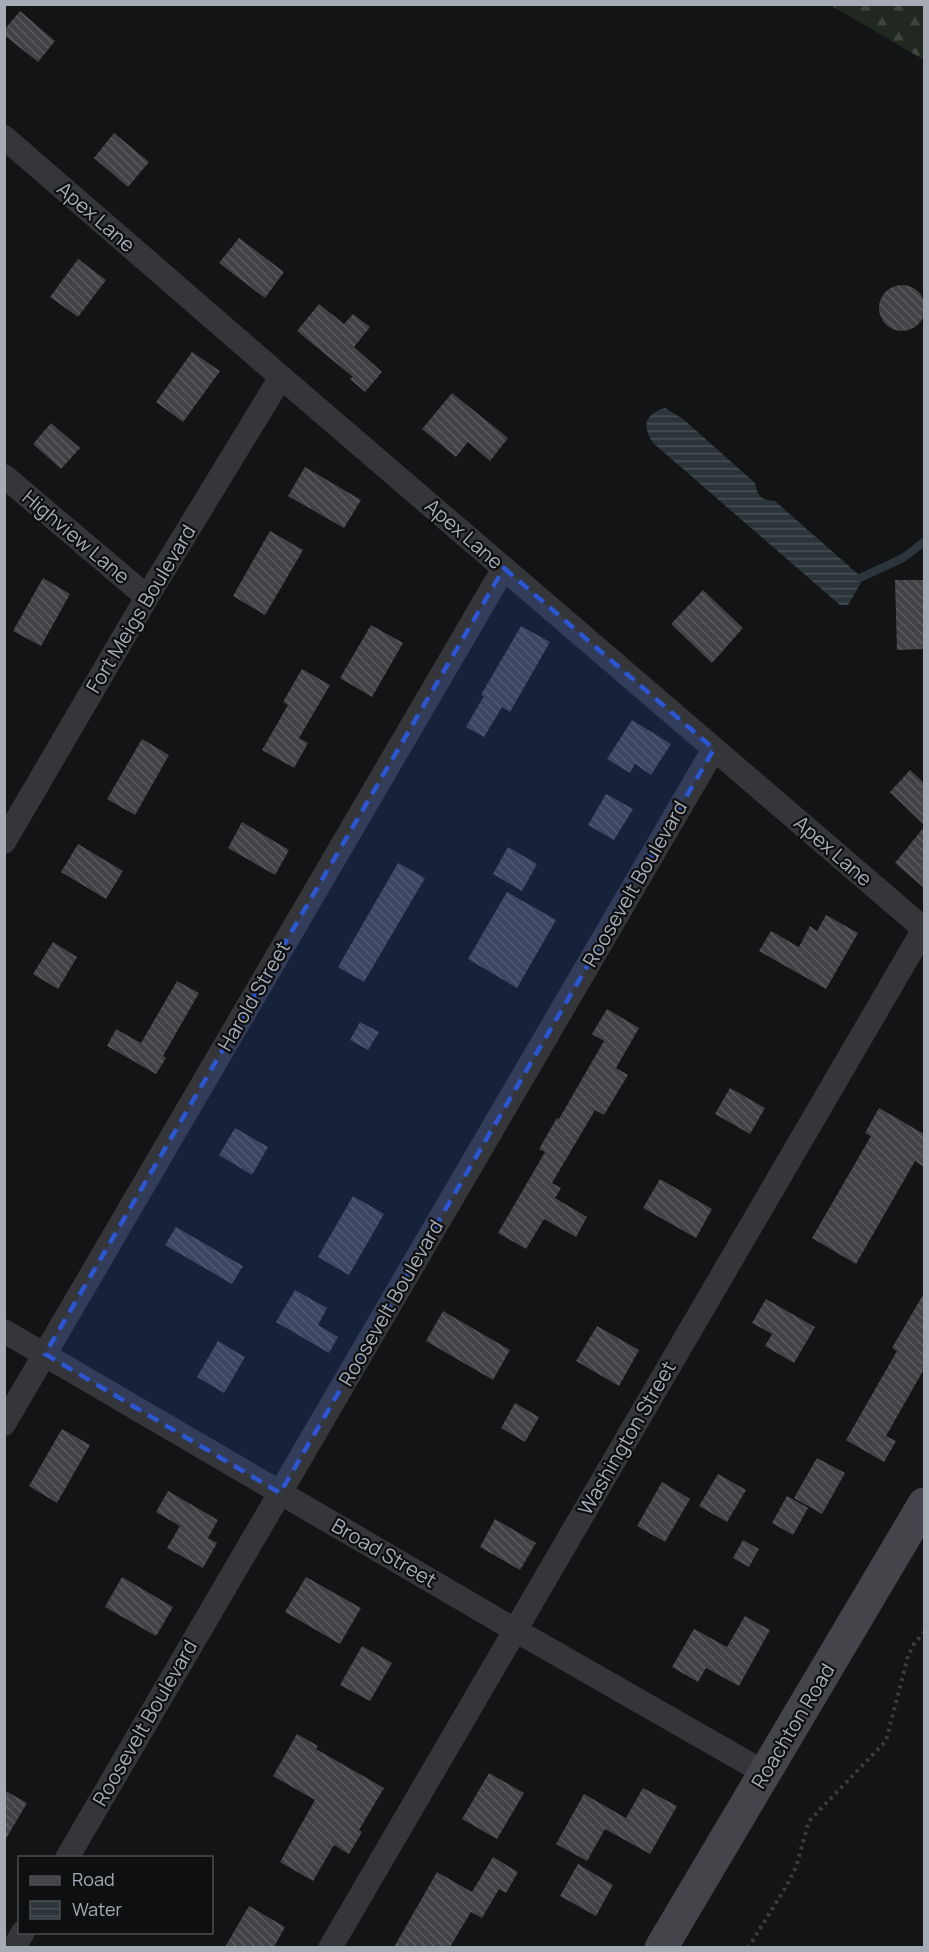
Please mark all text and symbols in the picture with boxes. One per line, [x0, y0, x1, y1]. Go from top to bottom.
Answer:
street label: Apex Lane [52, 175, 141, 258]
street label: Highview Lane [17, 484, 136, 590]
street label: Apex Lane [420, 492, 509, 575]
street label: Fort Meigs Boulevard [80, 520, 202, 698]
street label: Roosevelt Boulevard [576, 796, 693, 972]
street label: Apex Lane [789, 809, 878, 892]
street label: Harold Street [211, 936, 296, 1056]
street label: Roosevelt Boulevard [332, 1215, 449, 1391]
street label: Washington Street [571, 1356, 682, 1520]
street label: Broad Street [327, 1512, 442, 1593]
street label: Roosevelt Boulevard [86, 1635, 203, 1811]
street label: Roachton Road [745, 1658, 841, 1793]
legend [18, 1856, 213, 1934]
text: Road [72, 1867, 115, 1891]
text: Water [72, 1897, 122, 1921]

